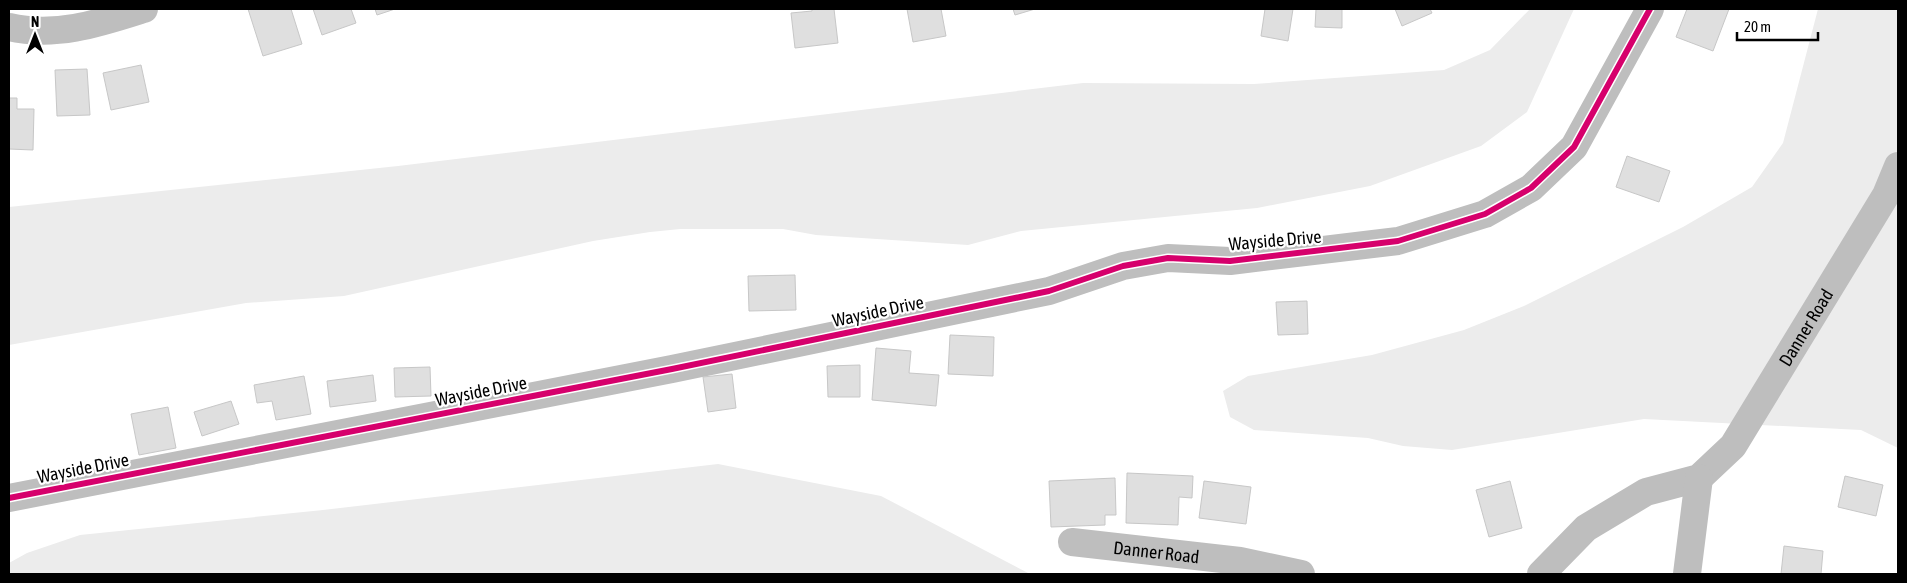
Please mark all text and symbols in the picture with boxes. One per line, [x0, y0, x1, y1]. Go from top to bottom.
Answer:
north arrow [10, 10, 60, 60]
scale bar [1737, 10, 1818, 42]
text: N [31, 14, 39, 30]
text: 20 m [1744, 18, 1771, 35]
street label: Wayside Drive [1228, 225, 1322, 255]
street label: Danner Road [1774, 285, 1837, 369]
street label: Wayside Drive [830, 291, 926, 331]
street label: Wayside Drive [433, 372, 529, 410]
street label: Wayside Drive [35, 449, 131, 487]
street label: Danner Road [1112, 536, 1201, 567]

